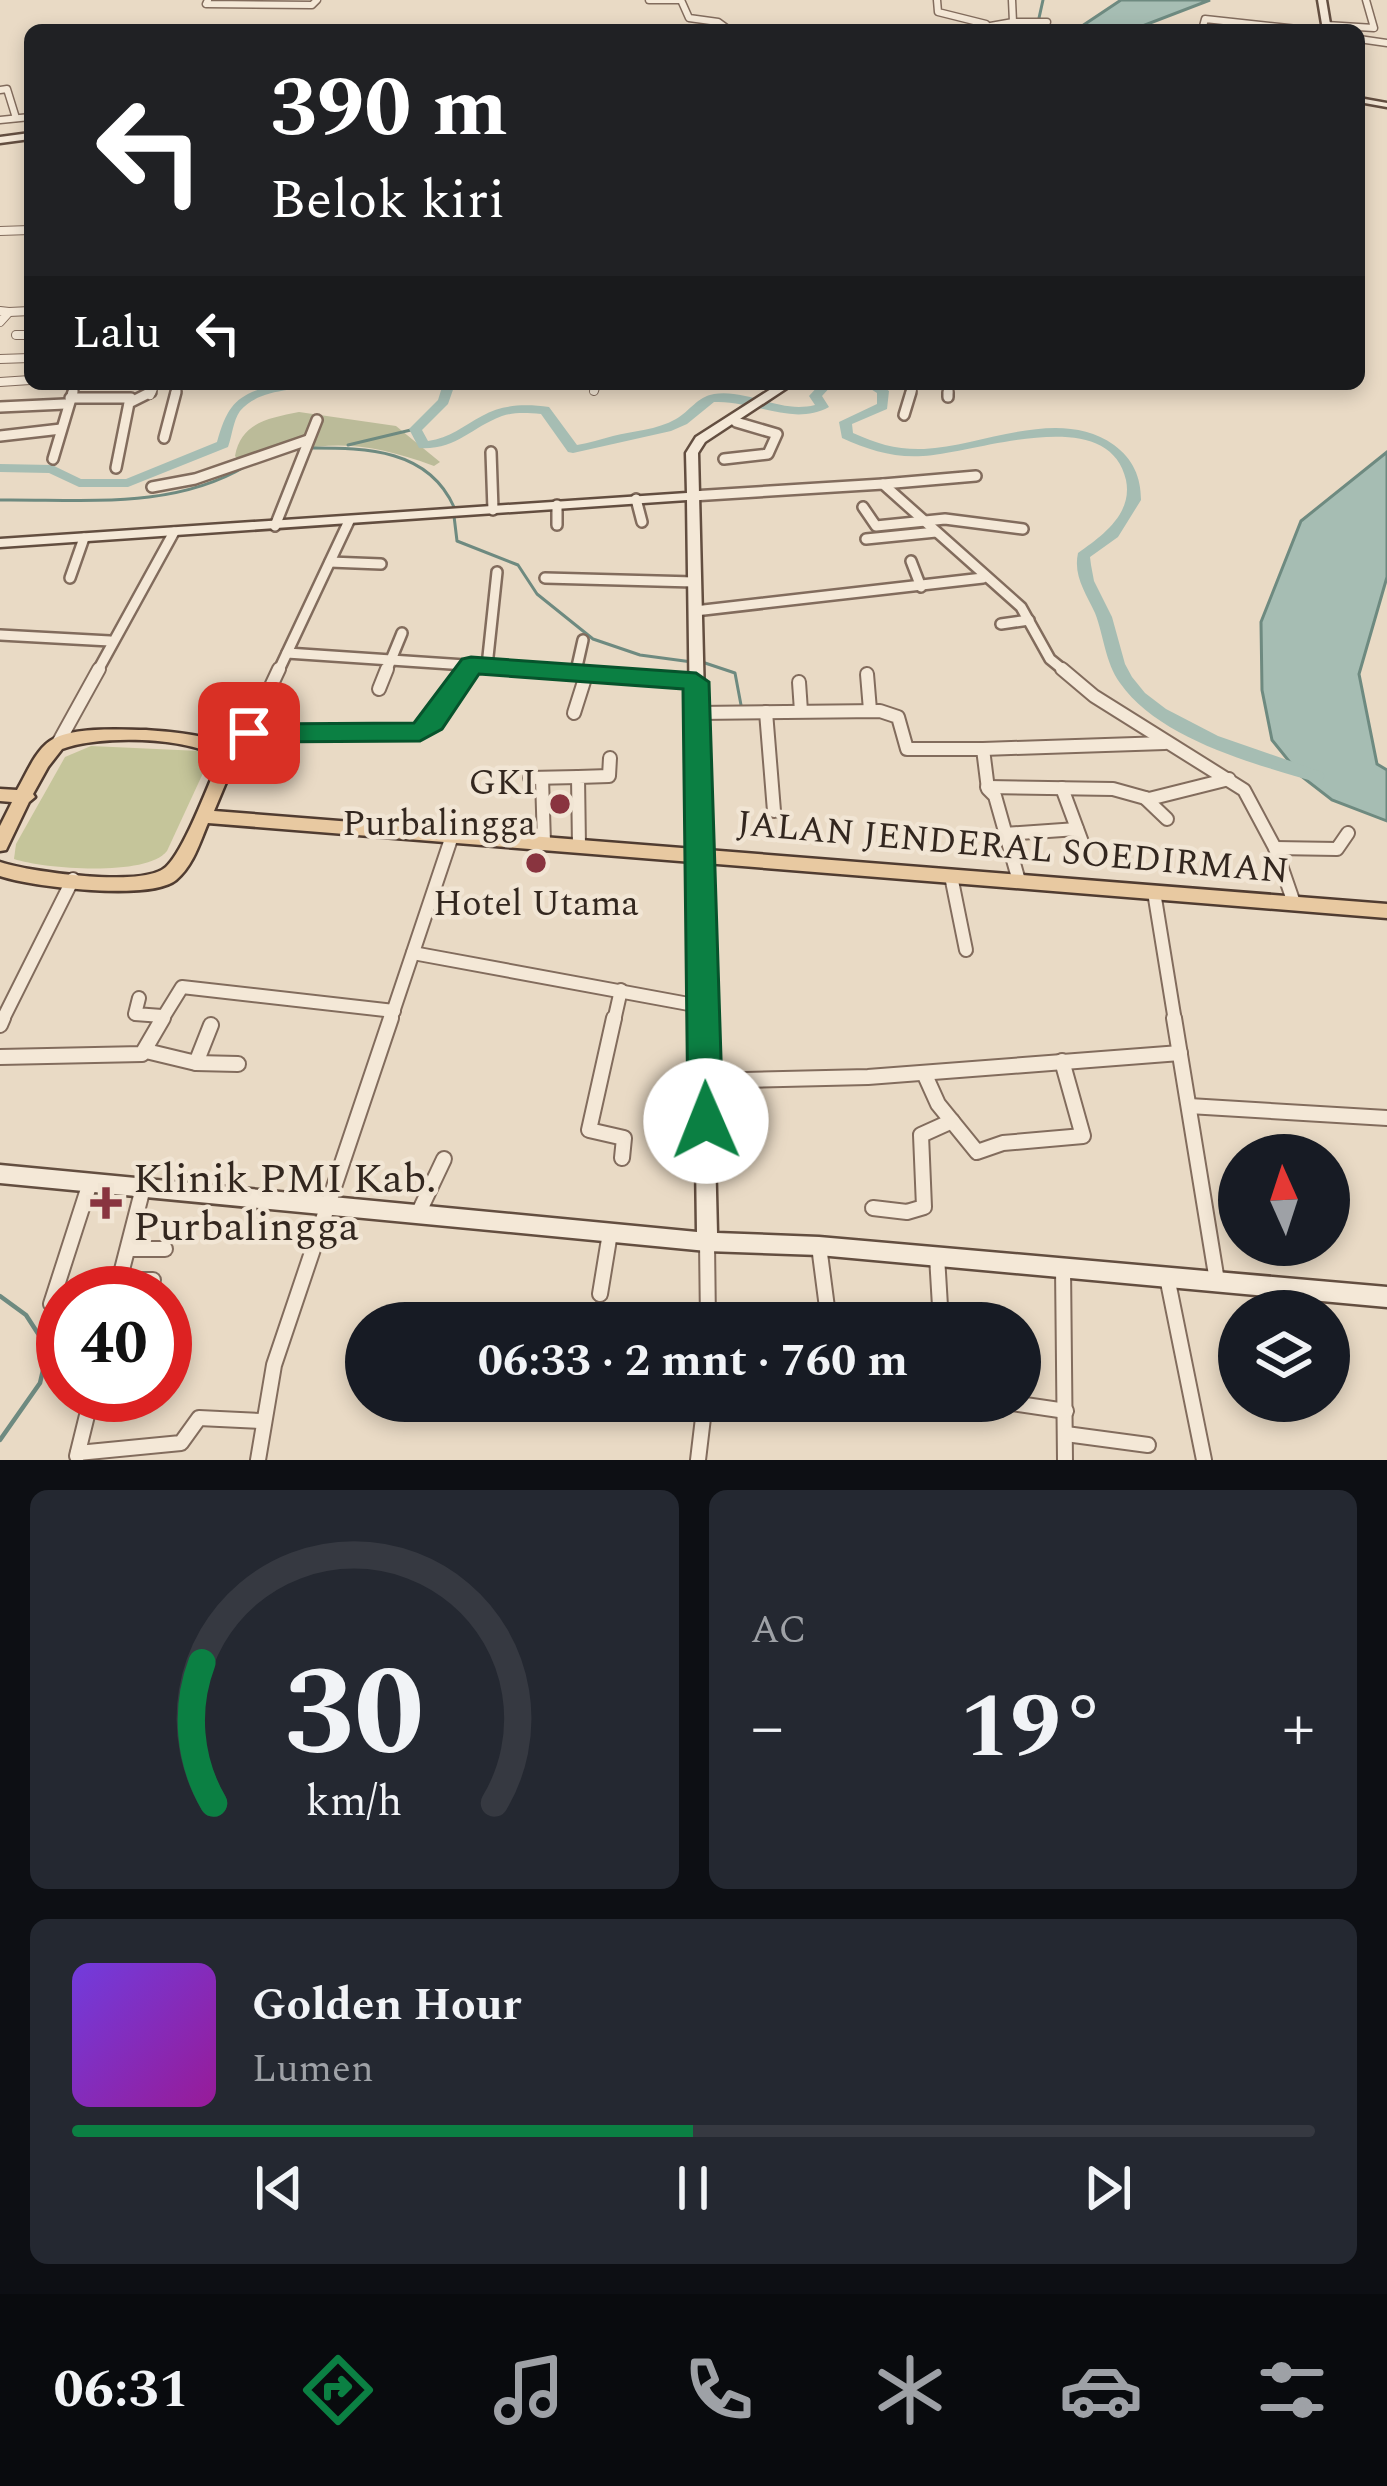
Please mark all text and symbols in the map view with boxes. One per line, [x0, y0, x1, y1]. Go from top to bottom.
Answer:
text: 390 m [270, 45, 508, 173]
icon: left [72, 72, 228, 228]
text: Belok kiri [270, 160, 505, 242]
text: Lalu [72, 299, 161, 368]
icon: left [185, 300, 251, 366]
pin [198, 682, 300, 784]
icon: arrive [216, 700, 282, 766]
place label: GKI Purbalingga [342, 756, 536, 852]
marker: GKI Purbalingga [547, 791, 573, 817]
street label: JALAN JENDERAL SOEDIRMAN [735, 796, 1291, 900]
marker: Hotel Utama [523, 850, 549, 876]
place label: Hotel Utama [433, 877, 639, 932]
position arrow [643, 1058, 769, 1184]
north arrow [1218, 1134, 1350, 1266]
map controls [1218, 1134, 1350, 1422]
place label: Klinik PMI Kab. Purbalingga [133, 1148, 436, 1259]
marker: Klinik PMI Kab. Purbalingga [90, 1187, 122, 1219]
speed limit sign: 40 [36, 1266, 192, 1422]
button: layers [1218, 1290, 1350, 1422]
text: 06:33 · 2 mnt · 760 m [478, 1327, 908, 1396]
text: AC [751, 1601, 807, 1660]
text: 30 [284, 1620, 424, 1810]
text: 19° [960, 1660, 1106, 1797]
text: − [751, 1678, 784, 1779]
text: + [1282, 1678, 1315, 1779]
text: km/h [306, 1769, 403, 1834]
text: Golden Hour [252, 1971, 521, 2040]
text: Lumen [252, 2040, 374, 2099]
icon: previous [246, 2155, 312, 2221]
icon: pause [660, 2155, 726, 2221]
icon: next [1075, 2155, 1141, 2221]
icon: directions [296, 2348, 380, 2432]
icon: music [487, 2348, 571, 2432]
icon: phone [677, 2348, 761, 2432]
icon: climate [868, 2348, 952, 2432]
icon: car [1059, 2348, 1143, 2432]
icon: filters [1250, 2348, 1334, 2432]
text: 06:31 [53, 2349, 189, 2431]

